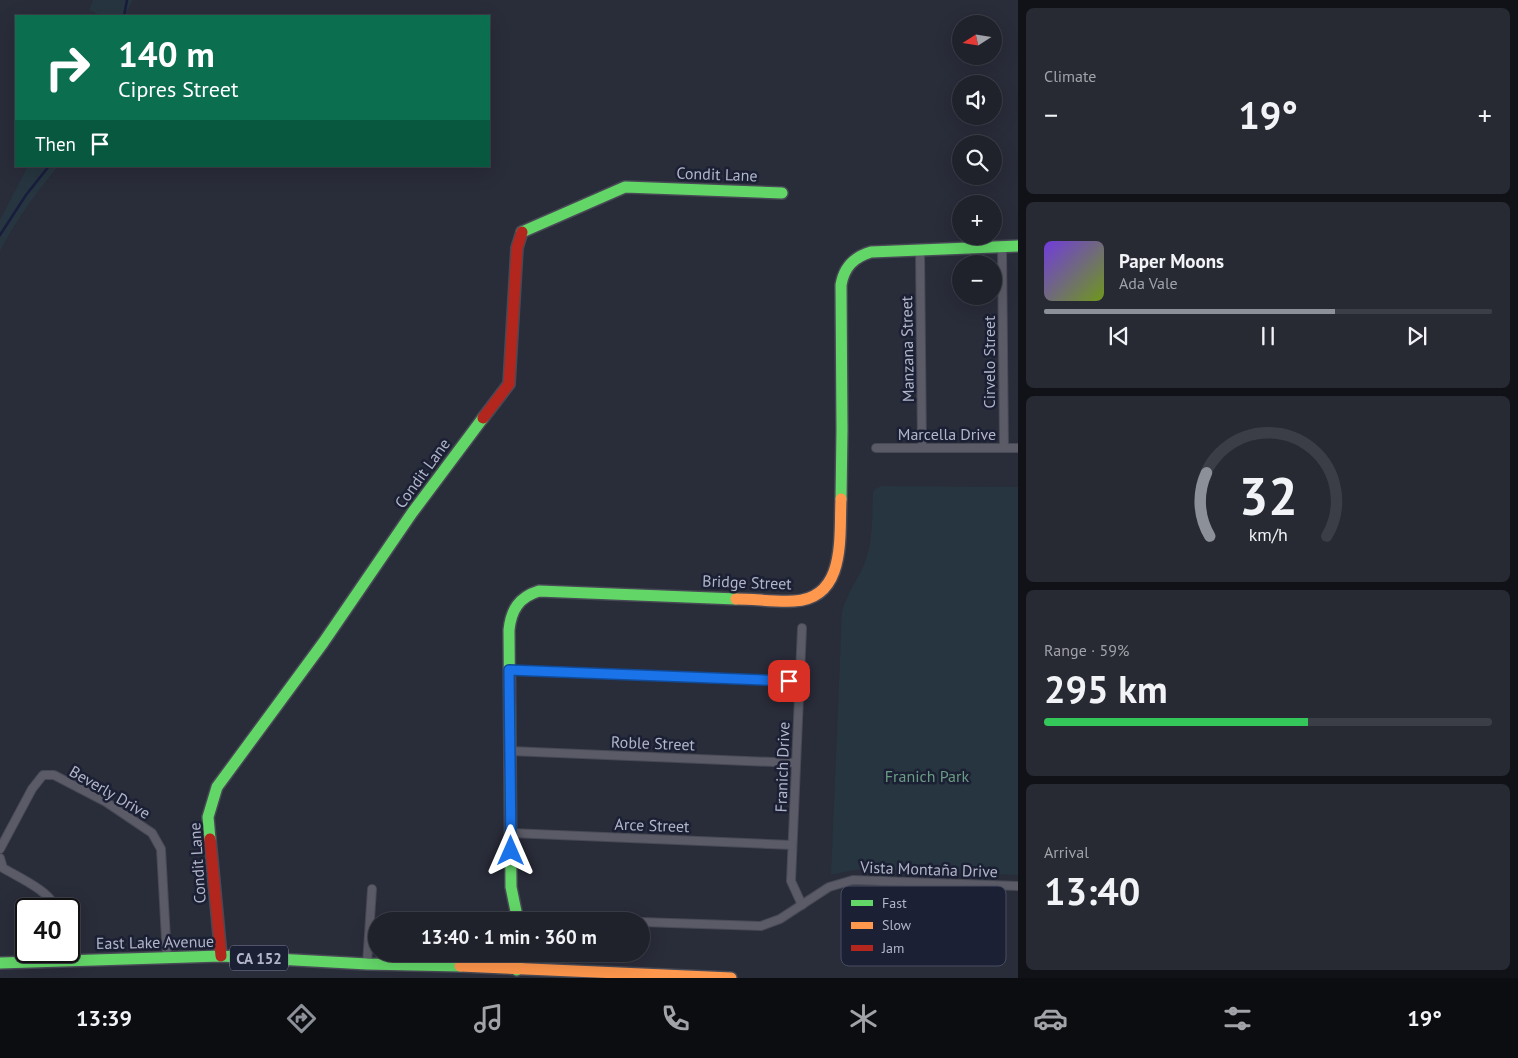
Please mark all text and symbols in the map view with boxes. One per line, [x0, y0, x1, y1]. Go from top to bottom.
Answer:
north arrow [952, 15, 1002, 65]
map controls [952, 15, 1002, 305]
text: 140 m [118, 31, 215, 77]
icon: right [35, 35, 100, 100]
text: Climate [1044, 66, 1096, 86]
text: Cipres Street [118, 75, 238, 103]
button: sound [952, 75, 1002, 125]
text: 19° [1238, 90, 1298, 139]
text: − [1044, 96, 1058, 133]
text: + [1478, 96, 1492, 133]
icon: arrive [86, 130, 114, 158]
text: Then [35, 132, 76, 156]
button: search [952, 135, 1002, 185]
street label: Condit Lane [676, 163, 758, 185]
button: + [952, 195, 1002, 245]
text: Paper Moons [1119, 249, 1224, 273]
button: − [952, 255, 1002, 305]
text: Ada Vale [1119, 273, 1178, 293]
street label: Manzana Street [896, 295, 918, 402]
street label: Cirvelo Street [979, 315, 999, 408]
icon: previous [1105, 322, 1133, 350]
icon: pause [1254, 322, 1282, 350]
icon: next [1403, 322, 1431, 350]
street label: Marcella Drive [898, 424, 996, 444]
street label: Condit Lane [390, 434, 454, 512]
text: 32 [1239, 462, 1297, 529]
text: km/h [1248, 523, 1288, 546]
street label: Bridge Street [702, 570, 793, 594]
text: Range · 59% [1044, 640, 1129, 660]
pin [768, 660, 810, 702]
text: 295 km [1044, 664, 1168, 713]
icon: arrive [775, 667, 803, 695]
street label: Franich Drive [770, 721, 794, 813]
street label: Roble Street [611, 732, 696, 754]
street label: Beverly Drive [66, 761, 154, 823]
park label: Franich Park [885, 766, 970, 786]
street label: Arce Street [614, 814, 690, 836]
street label: Condit Lane [184, 822, 210, 904]
position arrow [484, 824, 536, 876]
text: Arrival [1044, 842, 1089, 862]
street label: Vista Montaña Drive [859, 857, 998, 881]
text: 13:40 [1044, 866, 1140, 915]
legend [841, 886, 1006, 966]
text: Fast [882, 894, 907, 912]
speed limit sign: 40 [15, 898, 80, 963]
text: Slow [882, 916, 912, 934]
text: 13:40 · 1 min · 360 m [421, 925, 597, 949]
street label: East Lake Avenue [96, 931, 214, 953]
text: Jam [881, 939, 904, 957]
road number: CA 152 [230, 946, 288, 970]
icon: directions [284, 1001, 319, 1036]
icon: music [471, 1001, 506, 1036]
icon: phone [658, 1001, 693, 1036]
icon: climate [846, 1001, 881, 1036]
icon: car [1033, 1001, 1068, 1036]
icon: filters [1220, 1001, 1255, 1036]
text: 13:39 [76, 1004, 132, 1032]
text: 19° [1407, 1004, 1442, 1032]

